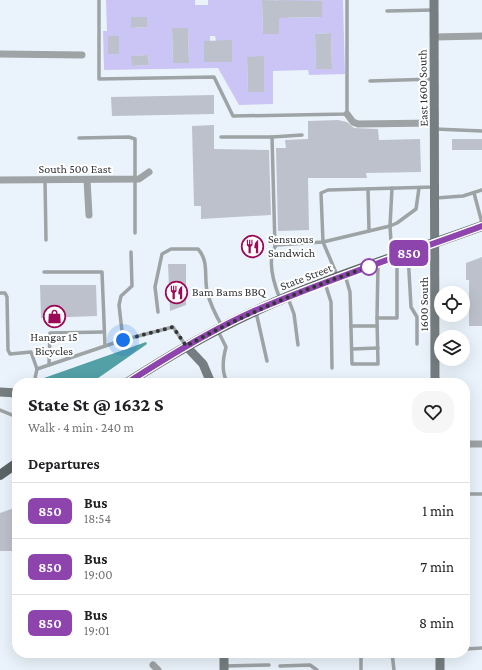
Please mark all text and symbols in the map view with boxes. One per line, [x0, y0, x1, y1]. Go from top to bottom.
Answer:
street label: East 1600 South [415, 49, 431, 127]
street label: South 500 East [39, 162, 112, 176]
place label: Sensuous Sandwich [268, 232, 316, 260]
restaurant icon: Sensuous Sandwich [240, 233, 266, 259]
line badge: 850 [386, 240, 432, 266]
text: 850 [397, 245, 421, 261]
unlabelled marker [360, 258, 378, 276]
street label: State Street [278, 260, 335, 293]
street label: 1600 South [417, 276, 431, 331]
restaurant icon: Bam Bams BBQ [164, 279, 190, 305]
place label: Bam Bams BBQ [192, 285, 267, 299]
map controls [434, 286, 470, 366]
button: locate [434, 286, 470, 322]
shop icon: Hangar 15 Bicycles [41, 303, 67, 329]
place label: Hangar 15 Bicycles [30, 330, 78, 358]
your location [113, 330, 133, 350]
button: layers [434, 330, 470, 366]
button: heart [412, 391, 454, 433]
text: State St @ 1632 S [28, 394, 163, 415]
text: Walk · 4 min · 240 m [28, 420, 134, 435]
text: Departures [28, 456, 100, 472]
text: Bus [84, 495, 107, 511]
text: 850 [38, 503, 62, 519]
text: 1 min [422, 503, 454, 519]
text: 18:54 [84, 511, 111, 526]
text: Bus [84, 551, 107, 567]
text: 850 [38, 559, 62, 575]
text: 7 min [420, 559, 454, 575]
text: 19:00 [84, 567, 113, 582]
text: Bus [84, 607, 107, 623]
text: 850 [38, 615, 62, 631]
text: 8 min [419, 615, 454, 631]
text: 19:01 [84, 623, 110, 638]

